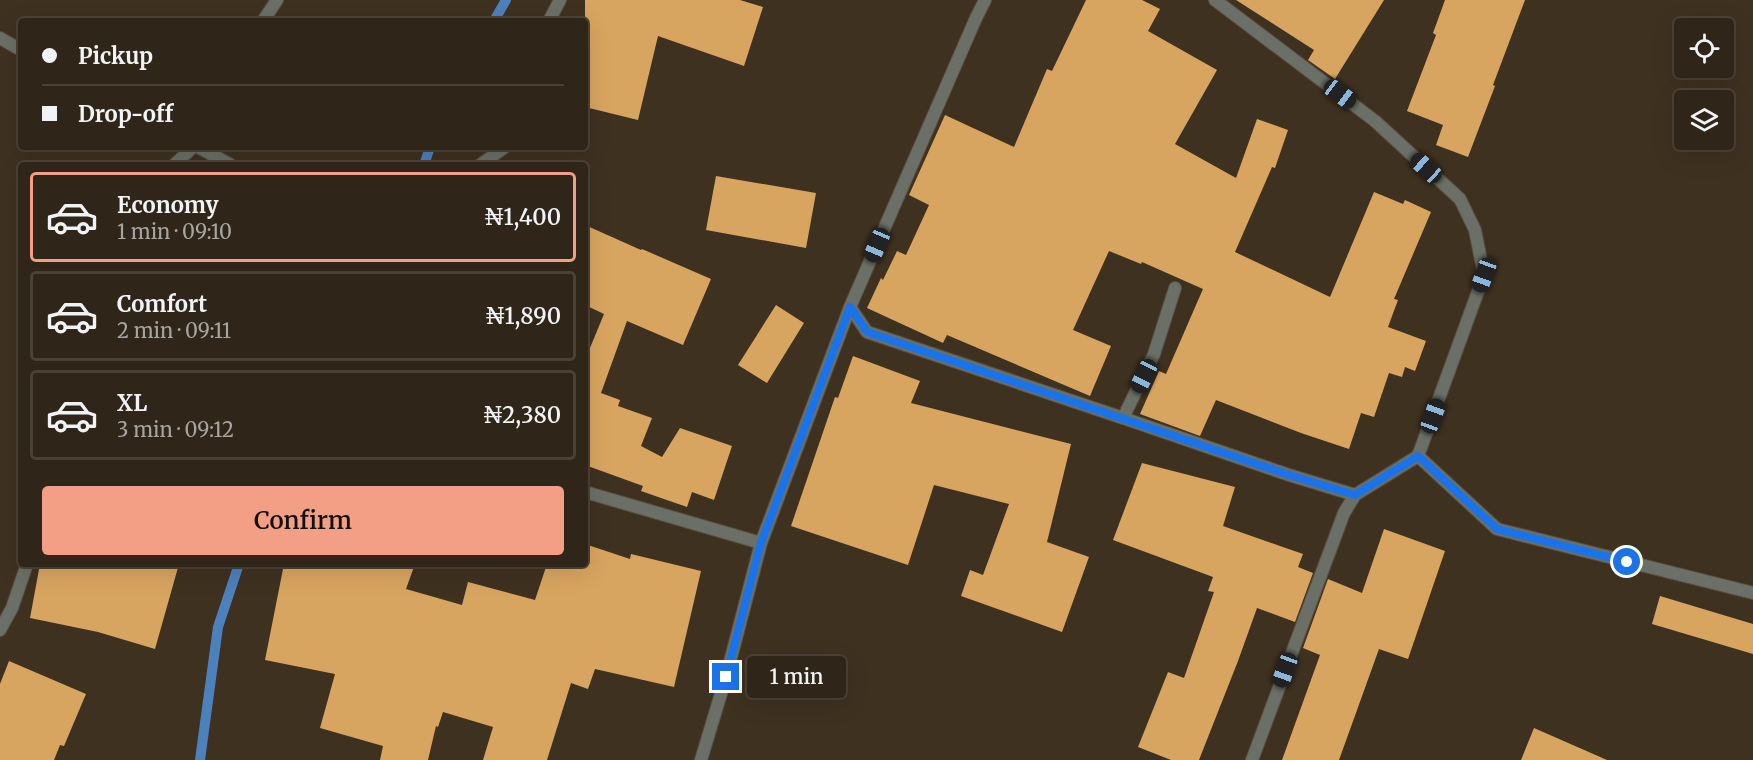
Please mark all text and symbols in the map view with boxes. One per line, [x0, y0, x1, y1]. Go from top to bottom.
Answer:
map controls [1674, 18, 1734, 150]
button: locate [1674, 18, 1734, 78]
text: Pickup [78, 42, 153, 70]
car [1320, 76, 1360, 112]
button: layers [1674, 90, 1734, 150]
text: Drop-off [78, 100, 173, 128]
car [1407, 149, 1445, 187]
icon: car [45, 190, 99, 244]
text: Economy [117, 191, 218, 219]
text: ₦1,400 [484, 203, 561, 231]
text: 1 min · 09:10 [117, 219, 232, 244]
car [862, 225, 892, 265]
car [1469, 255, 1499, 295]
icon: car [45, 289, 99, 343]
text: Comfort [117, 290, 207, 318]
text: ₦1,890 [485, 302, 561, 330]
text: 2 min · 09:11 [117, 318, 231, 343]
car [1128, 356, 1160, 396]
icon: car [45, 388, 99, 442]
text: XL [117, 389, 147, 417]
car [1418, 396, 1448, 436]
text: ₦2,380 [483, 401, 561, 429]
text: 3 min · 09:12 [117, 417, 234, 442]
button: Confirm [42, 486, 564, 555]
route start [1613, 548, 1640, 575]
car [1270, 650, 1300, 690]
callout: 1 min [747, 656, 846, 698]
route end [712, 663, 739, 690]
text: 1 min [770, 664, 823, 689]

